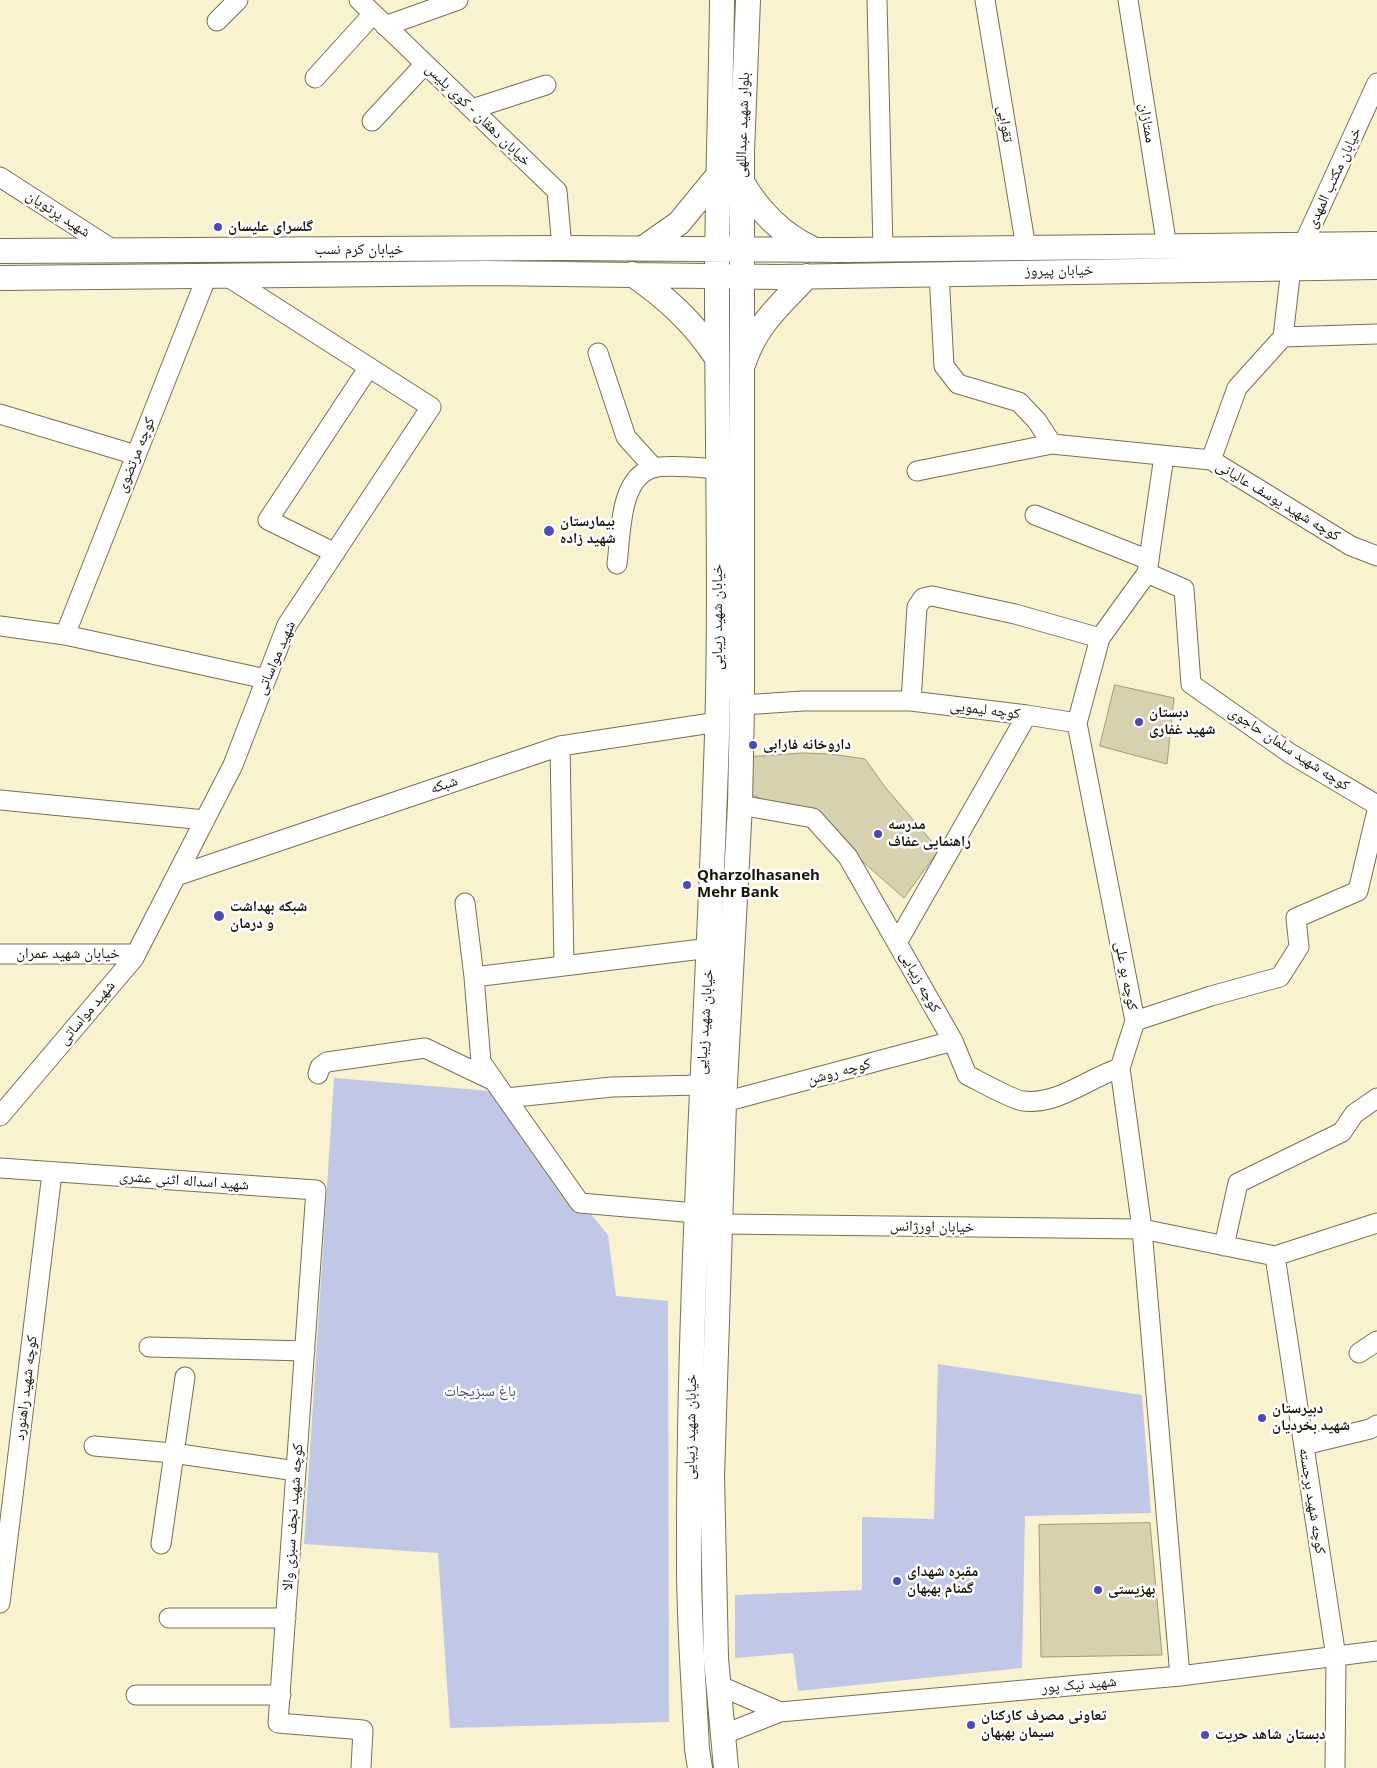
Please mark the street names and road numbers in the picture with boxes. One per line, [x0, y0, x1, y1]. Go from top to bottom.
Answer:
street label: خیابان دهقان - کوی پلیس [421, 60, 535, 170]
street label: بلوار شهید عبداللهی [732, 72, 754, 178]
street label: ممتازان [1135, 102, 1159, 144]
street label: تقوایی [993, 104, 1017, 144]
street label: خیابان مکتب المهدی [1303, 125, 1365, 231]
street label: شهید پرتویان [22, 187, 94, 241]
street label: خیابان کرم نسب [314, 241, 404, 259]
street label: خیابان پیروز [1024, 261, 1094, 281]
street label: کوچه مرتضوی [113, 415, 159, 495]
street label: کوچه شهید یوسف عالیانی [1213, 457, 1343, 545]
street label: خیابان شهید زیبایی [709, 564, 727, 670]
street label: شهید مواساتی [252, 618, 300, 698]
street label: کوچه لیمویی [949, 697, 1021, 723]
street label: کوچه شهید سلمان حاجوی [1225, 703, 1353, 795]
street label: شبکه [428, 772, 460, 798]
street label: کوچه بو علی [1110, 940, 1142, 1012]
street label: خیابان شهید عمران [16, 945, 120, 963]
street label: کوچه زیبایی [896, 948, 944, 1016]
street label: خیابان شهید زیبایی [692, 969, 718, 1075]
street label: شهید مواساتی [55, 977, 119, 1049]
street label: کوچه روشن [805, 1055, 873, 1089]
street label: شهید اسداله اثنی عشری [118, 1167, 250, 1195]
street label: خیابان اورژانس [890, 1217, 974, 1237]
street label: کوچه شهید راهنورد [11, 1334, 41, 1442]
street label: خیابان شهید زیبایی [681, 1374, 701, 1480]
street label: کوچه شهید نجف سبزی والا [279, 1443, 307, 1591]
street label: کوچه شهید برجسته [1295, 1447, 1329, 1555]
street label: شهید نیک پور [1041, 1673, 1117, 1697]

